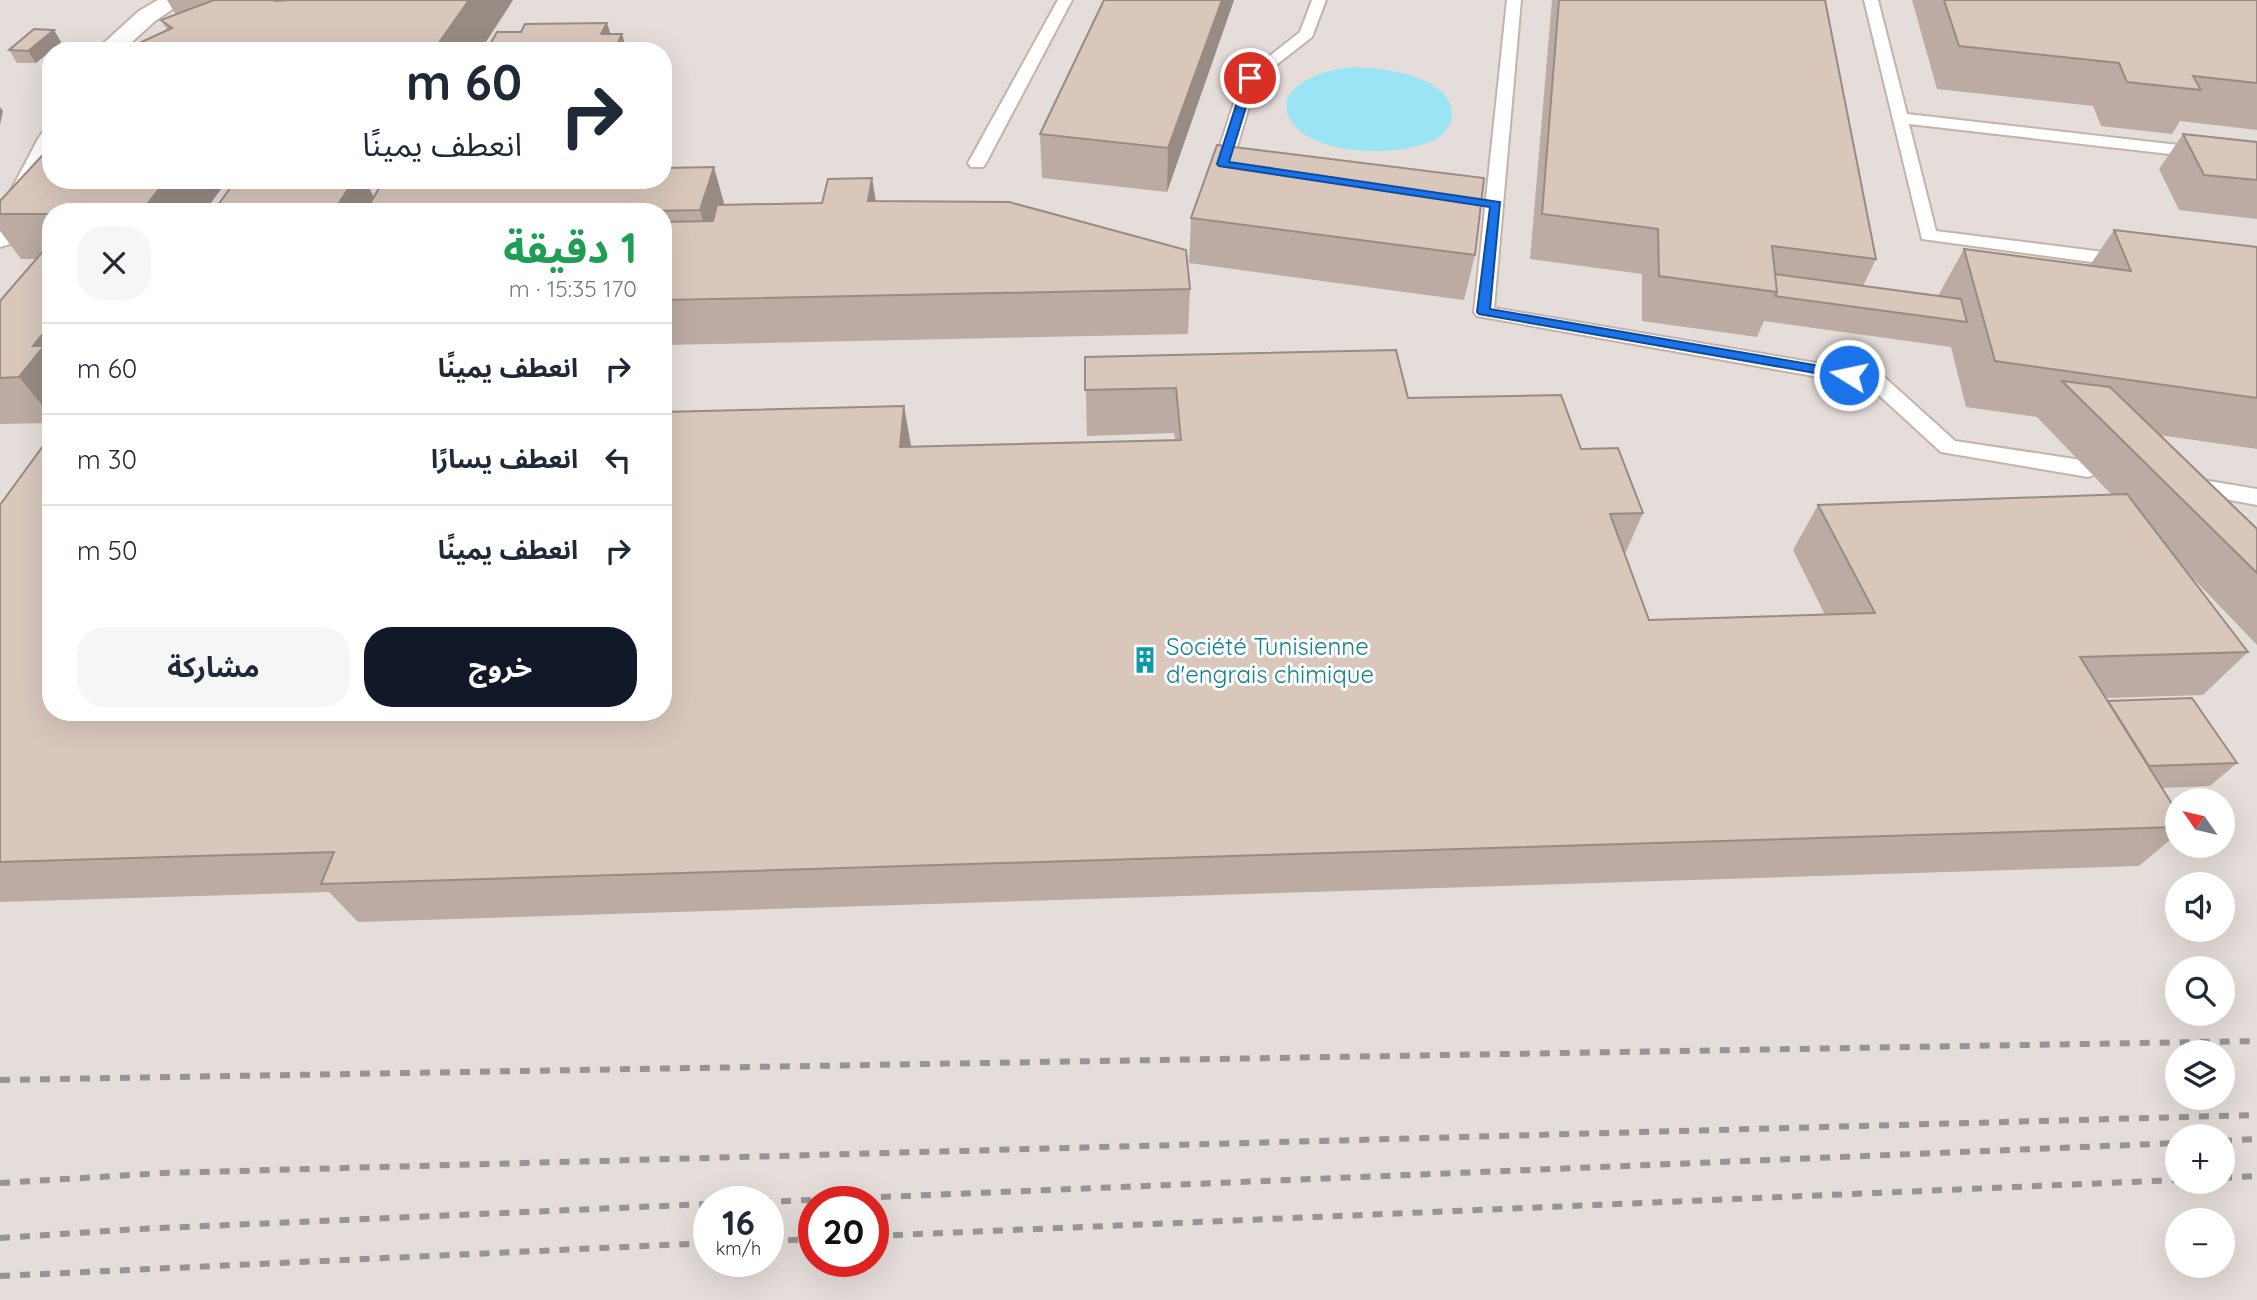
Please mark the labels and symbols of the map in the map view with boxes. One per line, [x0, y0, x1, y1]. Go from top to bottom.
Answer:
pin [1220, 48, 1280, 108]
position arrow [1812, 338, 1886, 412]
place label: Société Tunisienne d'engrais chimique [1166, 631, 1374, 689]
building icon: Société Tunisienne d'engrais chimique [1130, 645, 1160, 675]
north arrow [2165, 788, 2235, 858]
speed limit sign: 20 [798, 1186, 889, 1277]

